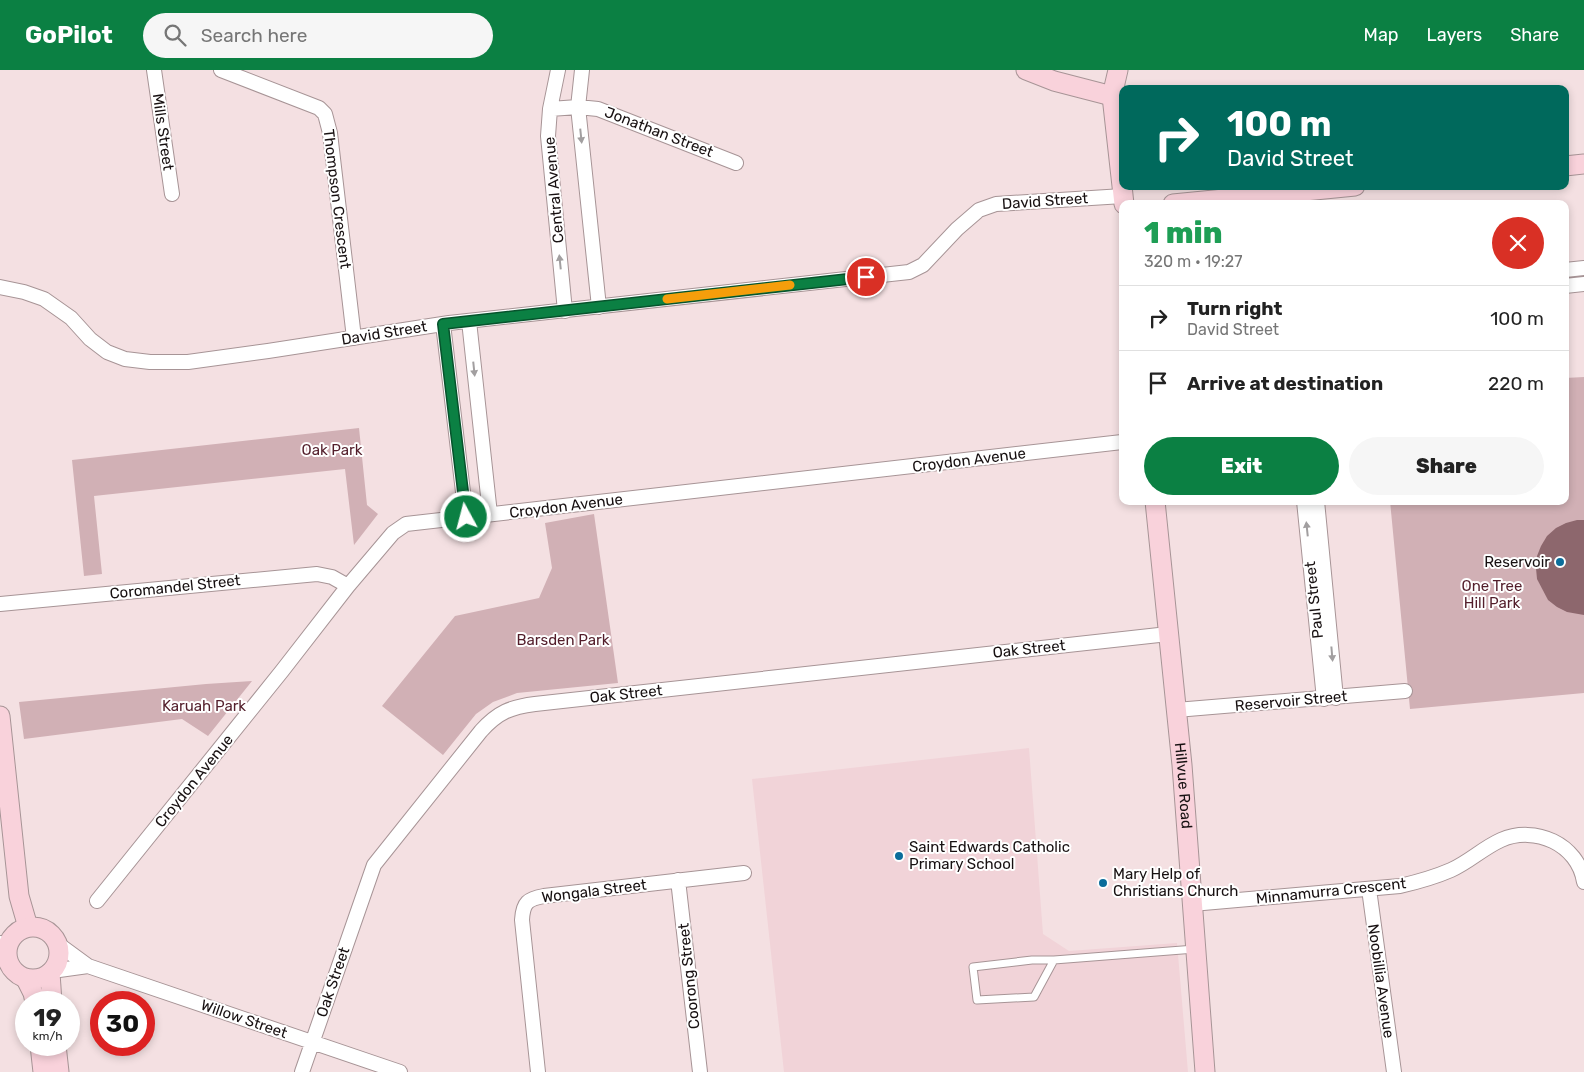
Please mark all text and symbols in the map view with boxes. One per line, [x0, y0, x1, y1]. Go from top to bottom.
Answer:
search box [143, 13, 493, 58]
text: GoPilot [25, 21, 113, 49]
icon: search [161, 21, 189, 49]
text: Search here [201, 24, 307, 47]
text: Map [1364, 24, 1399, 46]
text: Layers [1427, 24, 1482, 46]
text: Share [1510, 24, 1559, 46]
street label: Mills Street [149, 92, 177, 172]
street label: Jonathan Street [602, 103, 716, 161]
text: 100 m [1227, 103, 1332, 145]
icon: right [1144, 105, 1209, 170]
street label: Thompson Crescent [320, 128, 355, 270]
one-way arrow [577, 128, 585, 144]
street label: Central Avenue [540, 136, 568, 244]
text: David Street [1227, 145, 1354, 172]
street label: David Street [1001, 189, 1089, 213]
text: 1 min [1144, 215, 1222, 251]
button: close [1492, 217, 1544, 269]
text: 320 m · 19:27 [1144, 252, 1242, 271]
one-way arrow [556, 254, 564, 270]
pin [845, 256, 887, 298]
icon: arrive [852, 263, 880, 291]
text: Turn right [1187, 297, 1282, 320]
icon: right [1144, 304, 1172, 332]
text: 100 m [1490, 307, 1544, 330]
street label: David Street [340, 317, 428, 349]
text: David Street [1187, 320, 1279, 339]
one-way arrow [470, 362, 478, 378]
icon: arrive [1144, 369, 1172, 397]
text: Arrive at destination [1187, 372, 1383, 395]
text: 220 m [1488, 372, 1544, 395]
button: Exit [1144, 437, 1339, 495]
button: Share [1349, 437, 1544, 495]
park label: Oak Park [302, 441, 363, 459]
street label: Croydon Avenue [911, 444, 1027, 476]
position arrow [439, 490, 491, 542]
street label: Croydon Avenue [508, 490, 624, 522]
one-way arrow [1302, 520, 1310, 536]
place label: Reservoir [1484, 553, 1550, 571]
marker: Reservoir [1554, 556, 1566, 568]
street label: Paul Street [1301, 560, 1327, 639]
street label: Coromandel Street [109, 571, 241, 603]
park label: One Tree Hill Park [1462, 577, 1522, 612]
park label: Barsden Park [517, 631, 610, 649]
street label: Oak Street [992, 636, 1066, 662]
one-way arrow [1328, 647, 1336, 663]
street label: Oak Street [589, 681, 663, 707]
street label: Reservoir Street [1234, 687, 1348, 715]
park label: Karuah Park [162, 697, 246, 715]
street label: Croydon Avenue [151, 731, 237, 831]
street label: Hillvue Road [1171, 741, 1196, 829]
place label: Saint Edwards Catholic Primary School [909, 838, 1070, 873]
marker: Saint Edwards Catholic Primary School [893, 850, 905, 862]
place label: Mary Help of Christians Church [1113, 865, 1238, 900]
street label: Minnamurra Crescent [1255, 874, 1407, 908]
street label: Wongala Street [540, 876, 648, 906]
marker: Mary Help of Christians Church [1097, 877, 1109, 889]
street label: Coorong Street [674, 922, 704, 1030]
street label: Noobillia Avenue [1364, 923, 1398, 1039]
street label: Oak Street [313, 944, 353, 1019]
speed limit sign: 30 [90, 991, 155, 1056]
street label: Willow Street [198, 996, 290, 1042]
text: 19 [33, 1003, 62, 1032]
text: km/h [33, 1029, 62, 1043]

